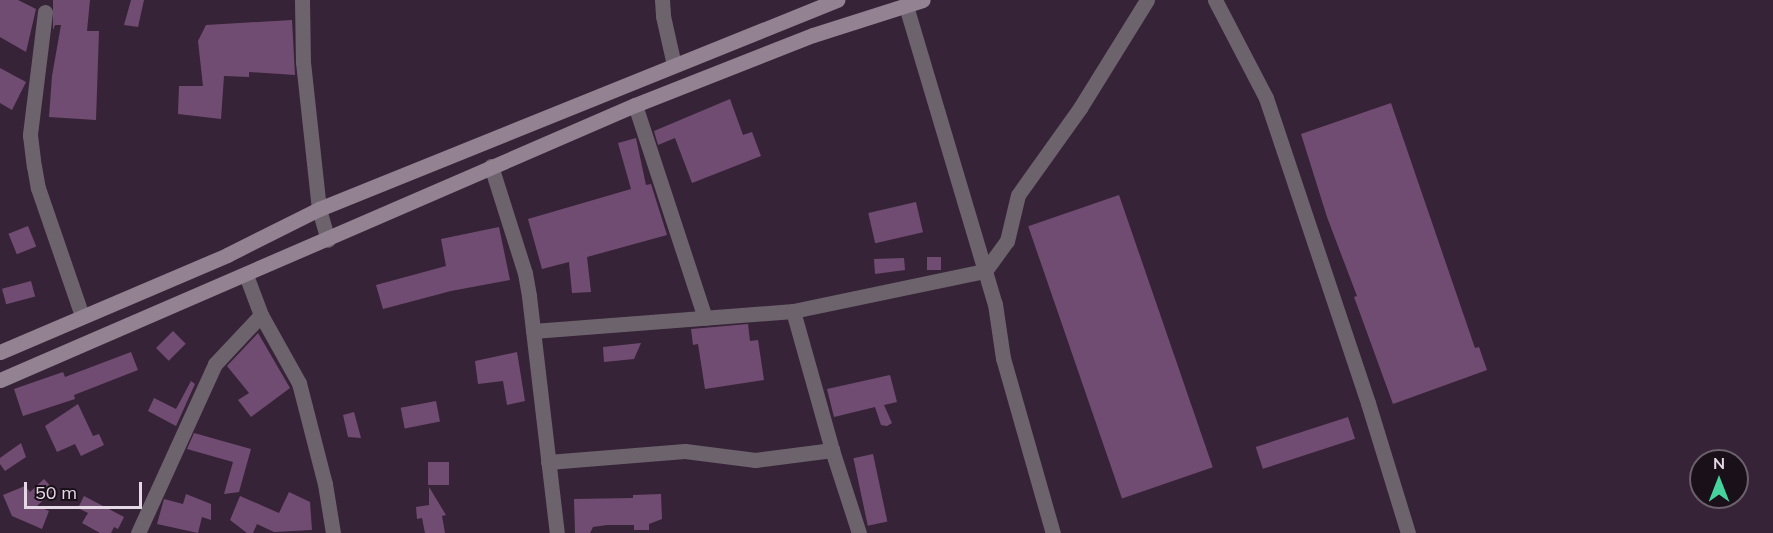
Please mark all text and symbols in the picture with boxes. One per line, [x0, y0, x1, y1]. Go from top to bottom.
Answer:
north arrow [1689, 449, 1749, 509]
text: N [1713, 453, 1725, 473]
scale bar [27, 470, 146, 508]
text: 50 m [35, 481, 77, 504]

